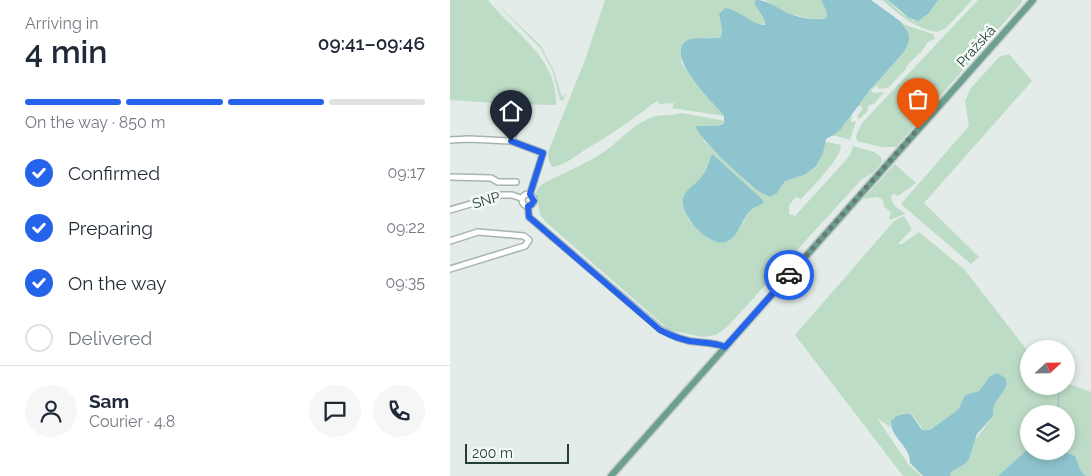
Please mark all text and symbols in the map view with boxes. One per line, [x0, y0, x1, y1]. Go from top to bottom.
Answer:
text: Arriving in [25, 14, 99, 33]
street label: Pražská [953, 22, 999, 70]
text: 09:41–09:46 [318, 32, 425, 54]
text: 4 min [25, 33, 107, 70]
pin [897, 78, 939, 129]
icon: bag [904, 85, 932, 113]
pin [490, 90, 532, 141]
icon: home [497, 97, 525, 125]
text: On the way · 850 m [25, 113, 166, 132]
icon: check [25, 159, 53, 187]
text: Confirmed [68, 162, 160, 184]
text: 09:17 [388, 163, 425, 182]
street label: SNP [470, 188, 502, 212]
icon: check [25, 214, 53, 242]
text: Preparing [68, 217, 153, 239]
text: 09:22 [386, 218, 425, 237]
courier [764, 250, 814, 300]
icon: car [775, 261, 803, 289]
icon: check [25, 269, 53, 297]
text: On the way [68, 272, 167, 294]
text: 09:35 [386, 273, 425, 292]
text: Delivered [68, 327, 152, 349]
north arrow [1020, 340, 1075, 395]
map controls [1020, 340, 1075, 460]
button: person [25, 385, 77, 437]
button: chat [309, 385, 361, 437]
button: phone [373, 385, 425, 437]
text: Sam [89, 390, 129, 412]
button: layers [1020, 405, 1075, 460]
text: Courier · 4.8 [89, 412, 175, 431]
scale bar [465, 441, 569, 464]
text: 200 m [472, 445, 513, 461]

